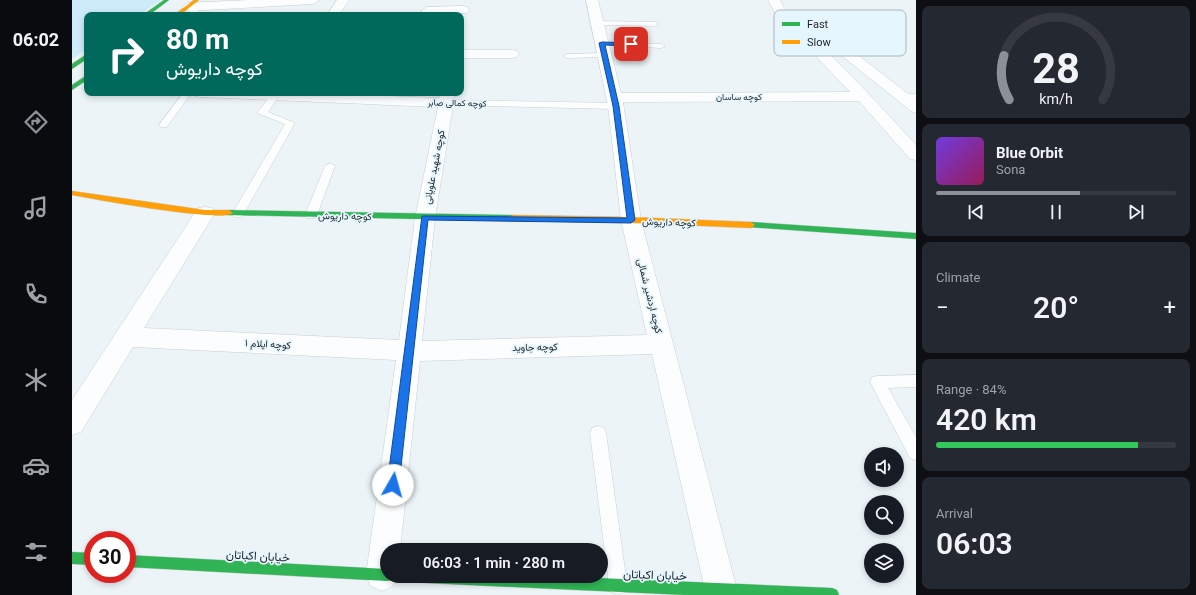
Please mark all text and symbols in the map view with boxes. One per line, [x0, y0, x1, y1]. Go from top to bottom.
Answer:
legend [774, 10, 906, 56]
text: Fast [807, 18, 829, 31]
text: 80 m [166, 23, 229, 56]
pin [614, 27, 648, 61]
icon: right [100, 28, 152, 80]
text: 06:02 [13, 29, 59, 50]
icon: arrive [620, 33, 642, 55]
text: Slow [807, 36, 831, 49]
text: 28 [1032, 44, 1080, 93]
text: کوچه داریوش [166, 58, 263, 79]
text: km/h [1039, 90, 1073, 106]
street label: کوچه ساسان [716, 92, 762, 103]
street label: کوچه کمالی صابر [426, 97, 487, 110]
icon: directions [22, 108, 50, 136]
street label: کوچه شهید علویانی [421, 128, 449, 205]
text: Blue Orbit [996, 144, 1063, 162]
text: Sona [996, 162, 1025, 177]
icon: music [22, 194, 50, 222]
icon: previous [965, 201, 987, 223]
icon: pause [1045, 201, 1067, 223]
icon: next [1125, 201, 1147, 223]
street label: کوچه داریوش [318, 210, 372, 224]
street label: کوچه داریوش [642, 216, 697, 230]
street label: کوچه اردشیر شمالی [633, 257, 665, 336]
text: Climate [936, 270, 980, 285]
icon: phone [22, 280, 50, 308]
text: 20° [1033, 290, 1079, 325]
text: − [936, 295, 949, 320]
text: + [1164, 295, 1176, 320]
street label: کوچه ایلام ۱ [245, 337, 292, 353]
street label: کوچه جاوید [512, 341, 558, 355]
icon: climate [22, 366, 50, 394]
text: Range · 84% [936, 382, 1006, 397]
text: 420 km [936, 402, 1037, 437]
map controls [864, 447, 904, 583]
button: sound [864, 447, 904, 487]
icon: car [22, 452, 50, 480]
position arrow [372, 464, 414, 506]
button: search [864, 495, 904, 535]
text: Arrival [936, 506, 973, 521]
text: 06:03 [936, 526, 1013, 561]
speed limit sign: 30 [84, 531, 136, 583]
icon: filters [22, 538, 50, 566]
button: layers [864, 543, 904, 583]
street label: خیابان اکباتان [226, 547, 290, 565]
text: 06:03 · 1 min · 280 m [423, 554, 565, 572]
street label: خیابان اکباتان [623, 567, 687, 583]

